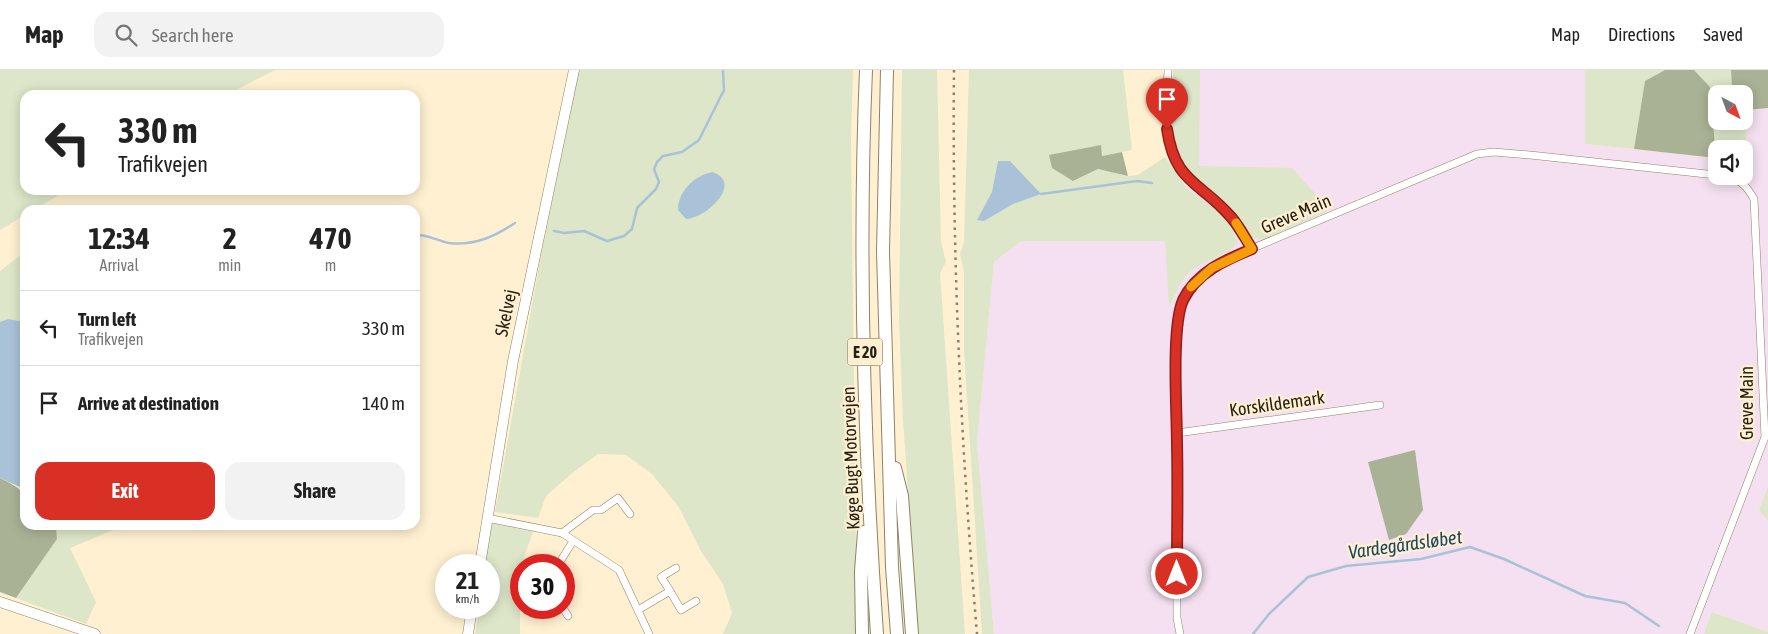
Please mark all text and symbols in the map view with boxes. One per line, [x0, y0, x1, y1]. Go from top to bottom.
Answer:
search box [94, 12, 444, 57]
text: Map [25, 21, 64, 48]
icon: search [112, 21, 140, 49]
text: Search here [152, 24, 234, 46]
text: Map [1551, 24, 1580, 45]
text: Directions [1608, 24, 1675, 45]
text: Saved [1703, 24, 1743, 45]
pin [1146, 78, 1188, 129]
icon: arrive [1153, 85, 1181, 113]
north arrow [1708, 85, 1752, 130]
map controls [1708, 85, 1753, 185]
icon: left [35, 110, 100, 175]
text: 330 m [118, 110, 197, 150]
button: sound [1708, 140, 1753, 185]
text: Trafikvejen [118, 151, 208, 177]
street label: Greve Main [1258, 189, 1334, 238]
text: 12:34 [88, 221, 150, 255]
text: 2 [223, 221, 237, 255]
text: 470 [309, 221, 352, 255]
text: Arrival [100, 256, 139, 274]
text: min [218, 256, 241, 274]
text: m [325, 256, 336, 274]
street label: Skelvej [490, 288, 521, 338]
text: Turn left [78, 308, 136, 330]
icon: left [35, 314, 63, 342]
text: 330 m [362, 317, 405, 339]
text: Trafikvejen [78, 330, 143, 348]
road number: E 20 [848, 338, 882, 366]
street label: Greve Main [1736, 366, 1757, 440]
street label: Køge Bugt Motorvejen [838, 386, 863, 530]
street label: Korskildemark [1228, 386, 1326, 421]
icon: arrive [35, 389, 63, 417]
text: Arrive at destination [78, 392, 219, 414]
text: 140 m [362, 392, 405, 414]
button: Exit [35, 462, 215, 520]
button: Share [225, 462, 405, 520]
water label: Vardegårdsløbet [1347, 525, 1464, 563]
position arrow [1150, 547, 1202, 599]
speed limit sign: 30 [510, 554, 575, 619]
text: 21 [456, 566, 479, 594]
text: km/h [456, 592, 479, 606]

